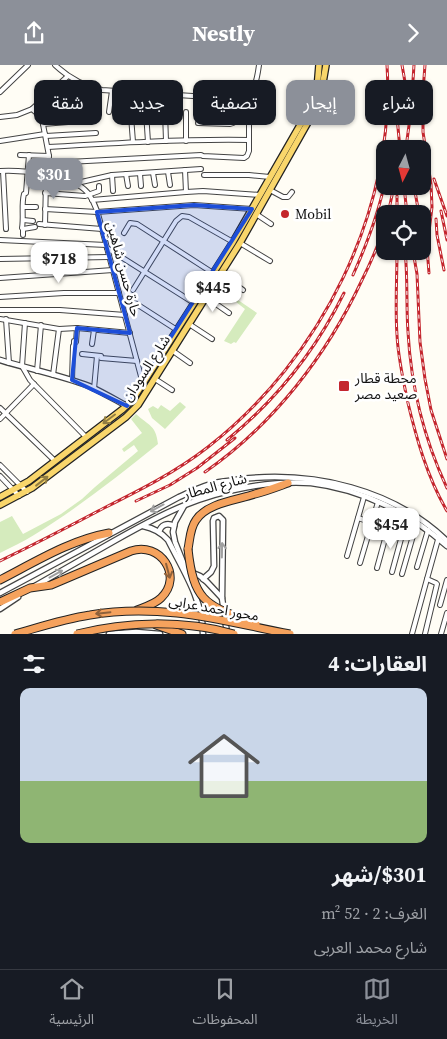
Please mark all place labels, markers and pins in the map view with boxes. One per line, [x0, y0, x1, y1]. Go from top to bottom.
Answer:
pin: $301 [24, 157, 84, 200]
place label: Mobil [295, 204, 331, 224]
marker: Mobil [279, 208, 291, 220]
pin: $718 [29, 241, 89, 284]
pin: $445 [183, 271, 243, 313]
place label: محطة قطار صعيد مصر [354, 368, 417, 404]
marker: محطة قطار صعيد مصر [337, 379, 351, 393]
pin: $454 [361, 507, 421, 550]

